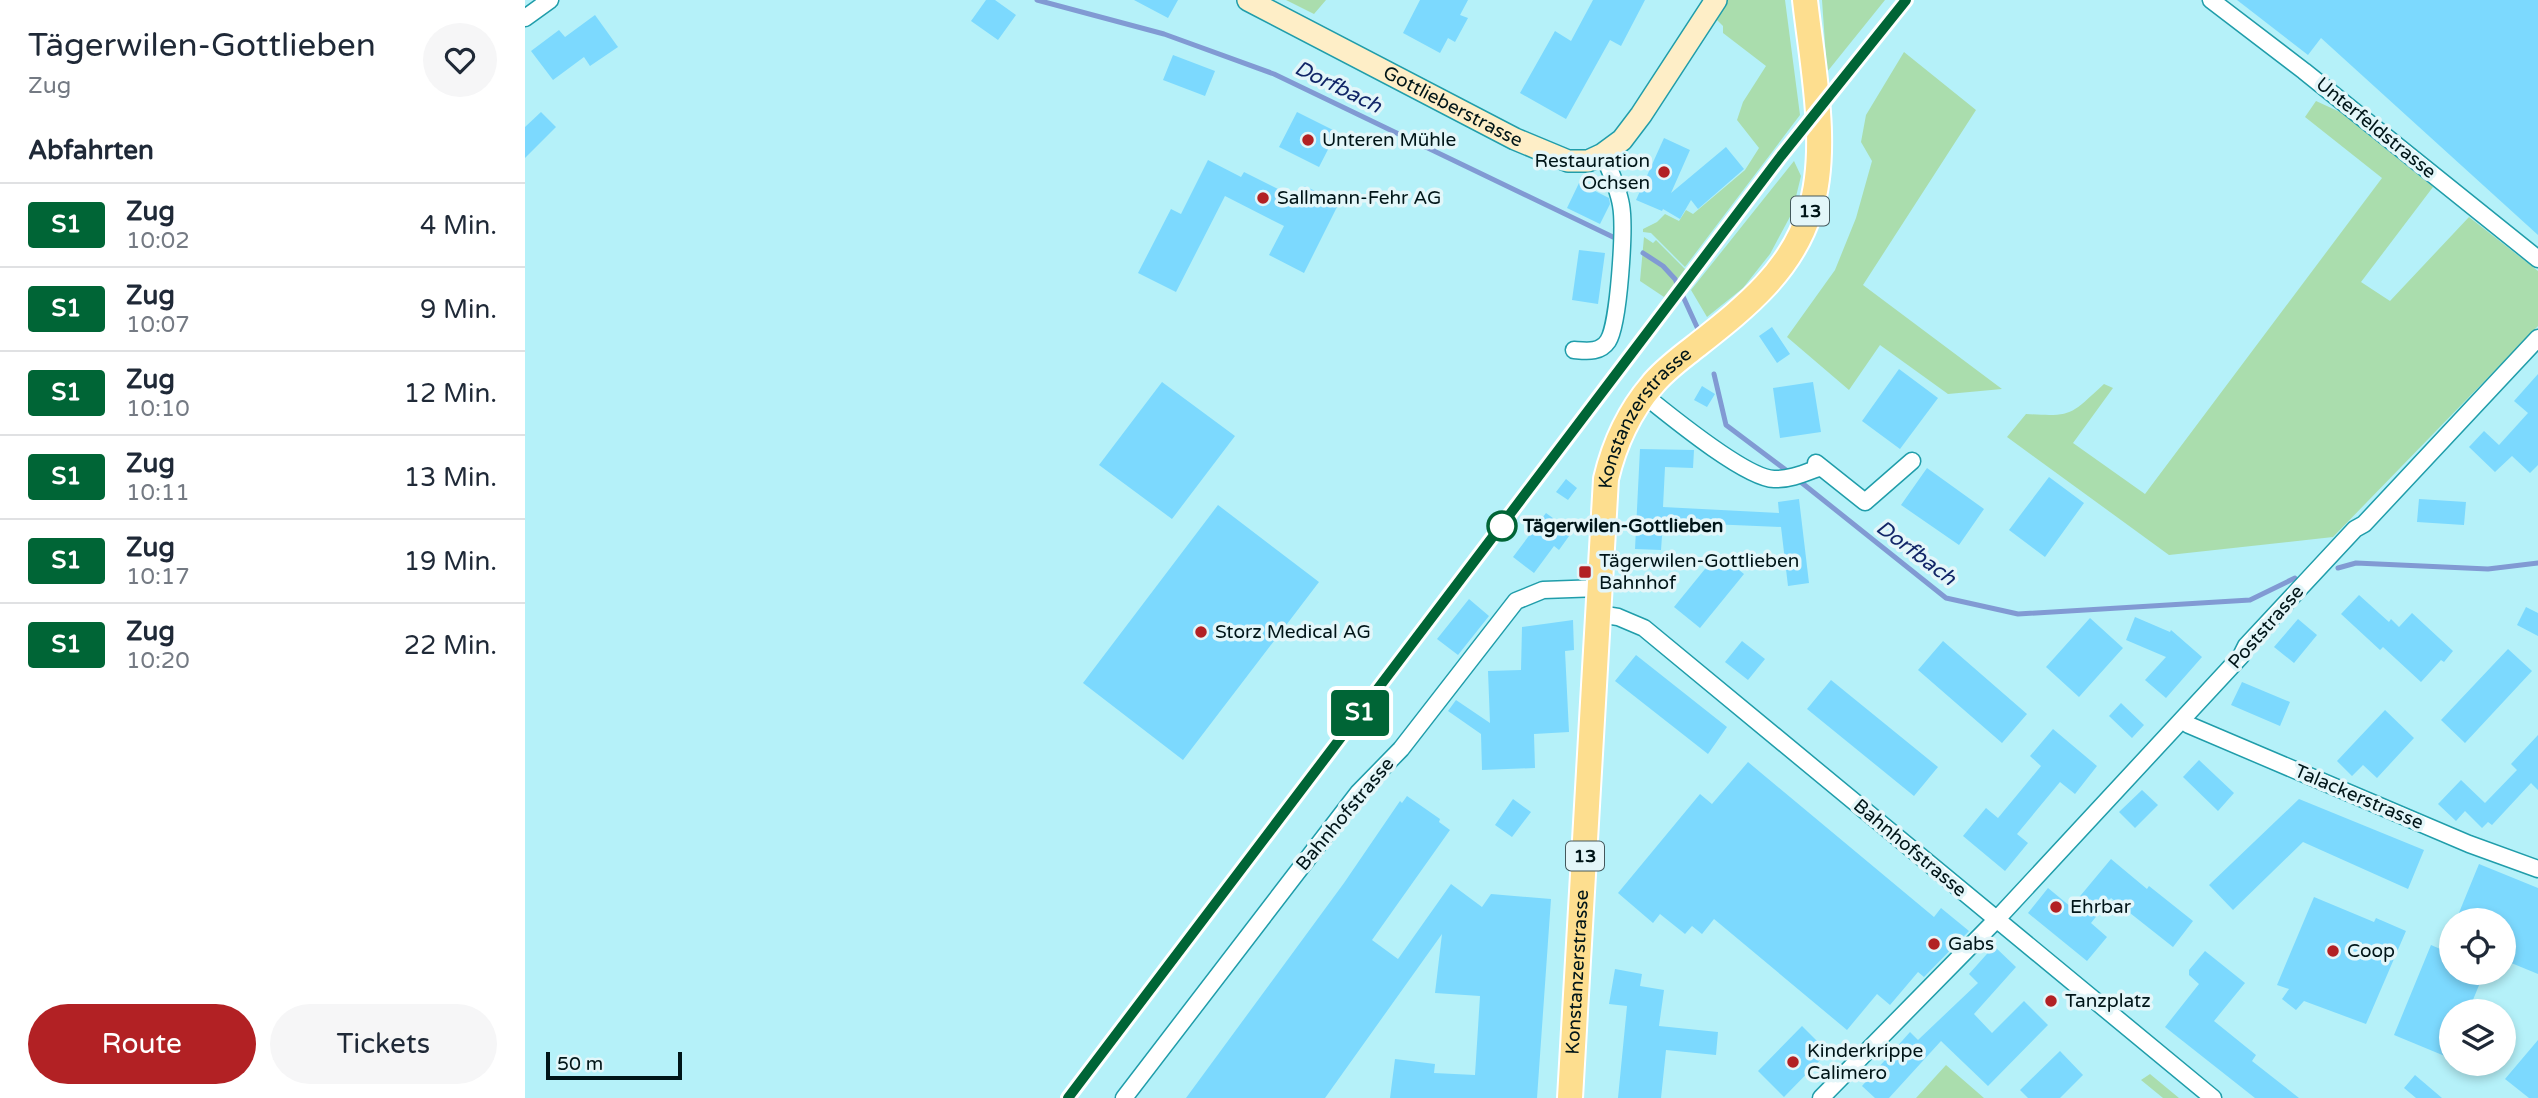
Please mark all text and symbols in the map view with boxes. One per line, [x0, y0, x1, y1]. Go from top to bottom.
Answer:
button: heart [423, 23, 497, 97]
text: Tägerwilen-Gottlieben [28, 26, 376, 65]
water label: Dorfbach [1291, 55, 1386, 119]
street label: Gottlieberstrasse [1380, 61, 1526, 152]
text: Zug [28, 72, 71, 100]
street label: Unterfeldstrasse [2312, 73, 2440, 183]
place label: Unteren Mühle [1322, 129, 1456, 151]
marker: Unteren Mühle [1300, 132, 1316, 148]
text: Abfahrten [28, 135, 154, 166]
place label: Restauration Ochsen [1534, 150, 1650, 194]
marker: Restauration Ochsen [1656, 164, 1672, 180]
place label: Sallmann-Fehr AG [1277, 187, 1441, 209]
marker: Sallmann-Fehr AG [1255, 190, 1271, 206]
text: Zug [126, 196, 175, 227]
road number: 13 [1791, 196, 1829, 226]
text: S1 [52, 210, 81, 239]
text: 4 Min. [420, 210, 497, 241]
text: 10:02 [126, 227, 190, 255]
text: Zug [126, 280, 175, 311]
text: S1 [52, 294, 81, 323]
text: 9 Min. [420, 294, 497, 325]
text: 10:07 [126, 311, 190, 339]
street label: Konstanzerstrasse [1594, 343, 1696, 489]
text: Zug [126, 364, 175, 395]
text: S1 [52, 378, 81, 407]
text: 12 Min. [404, 378, 497, 409]
text: 10:10 [126, 395, 190, 423]
text: Zug [126, 448, 175, 479]
text: S1 [52, 462, 81, 491]
text: 13 Min. [404, 462, 497, 493]
text: 10:11 [126, 479, 190, 507]
marker: Tägerwilen-Gottlieben [1487, 511, 1517, 541]
place label: Tägerwilen-Gottlieben [1522, 515, 1723, 538]
water label: Dorfbach [1871, 515, 1962, 592]
text: Zug [126, 532, 175, 563]
text: S1 [52, 546, 81, 575]
text: 19 Min. [404, 546, 497, 577]
place label: Tägerwilen-Gottlieben Bahnhof [1599, 550, 1799, 594]
text: 10:17 [126, 563, 190, 591]
marker: Tägerwilen-Gottlieben Bahnhof [1577, 564, 1593, 580]
street label: Poststrasse [2224, 581, 2308, 673]
text: Zug [126, 616, 175, 647]
place label: Storz Medical AG [1215, 621, 1371, 643]
marker: Storz Medical AG [1193, 624, 1209, 640]
text: S1 [52, 630, 81, 659]
text: 22 Min. [404, 630, 497, 661]
text: 10:20 [126, 647, 190, 675]
line badge: S1 [1329, 690, 1391, 736]
text: S1 [1345, 698, 1375, 727]
street label: Bahnhofstrasse [1291, 753, 1399, 875]
street label: Talackerstrasse [2291, 760, 2427, 834]
street label: Bahnhofstrasse [1849, 794, 1971, 902]
road number: 13 [1566, 842, 1604, 870]
street label: Konstanzerstrasse [1562, 889, 1593, 1055]
place label: Ehrbar [2070, 896, 2132, 918]
marker: Ehrbar [2048, 899, 2064, 915]
map controls [2439, 908, 2516, 1076]
button: locate [2439, 908, 2516, 985]
place label: Gabs [1948, 933, 1994, 955]
marker: Gabs [1926, 936, 1942, 952]
place label: Coop [2347, 940, 2395, 962]
marker: Coop [2325, 943, 2341, 959]
place label: Tanzplatz [2065, 990, 2151, 1012]
marker: Tanzplatz [2043, 993, 2059, 1009]
button: layers [2439, 999, 2516, 1076]
button: Route [28, 1004, 256, 1084]
button: Tickets [270, 1004, 497, 1084]
place label: Kinderkrippe Calimero [1807, 1040, 1923, 1084]
scale bar [546, 1049, 683, 1081]
text: 50 m [557, 1053, 603, 1075]
marker: Kinderkrippe Calimero [1785, 1054, 1801, 1070]

